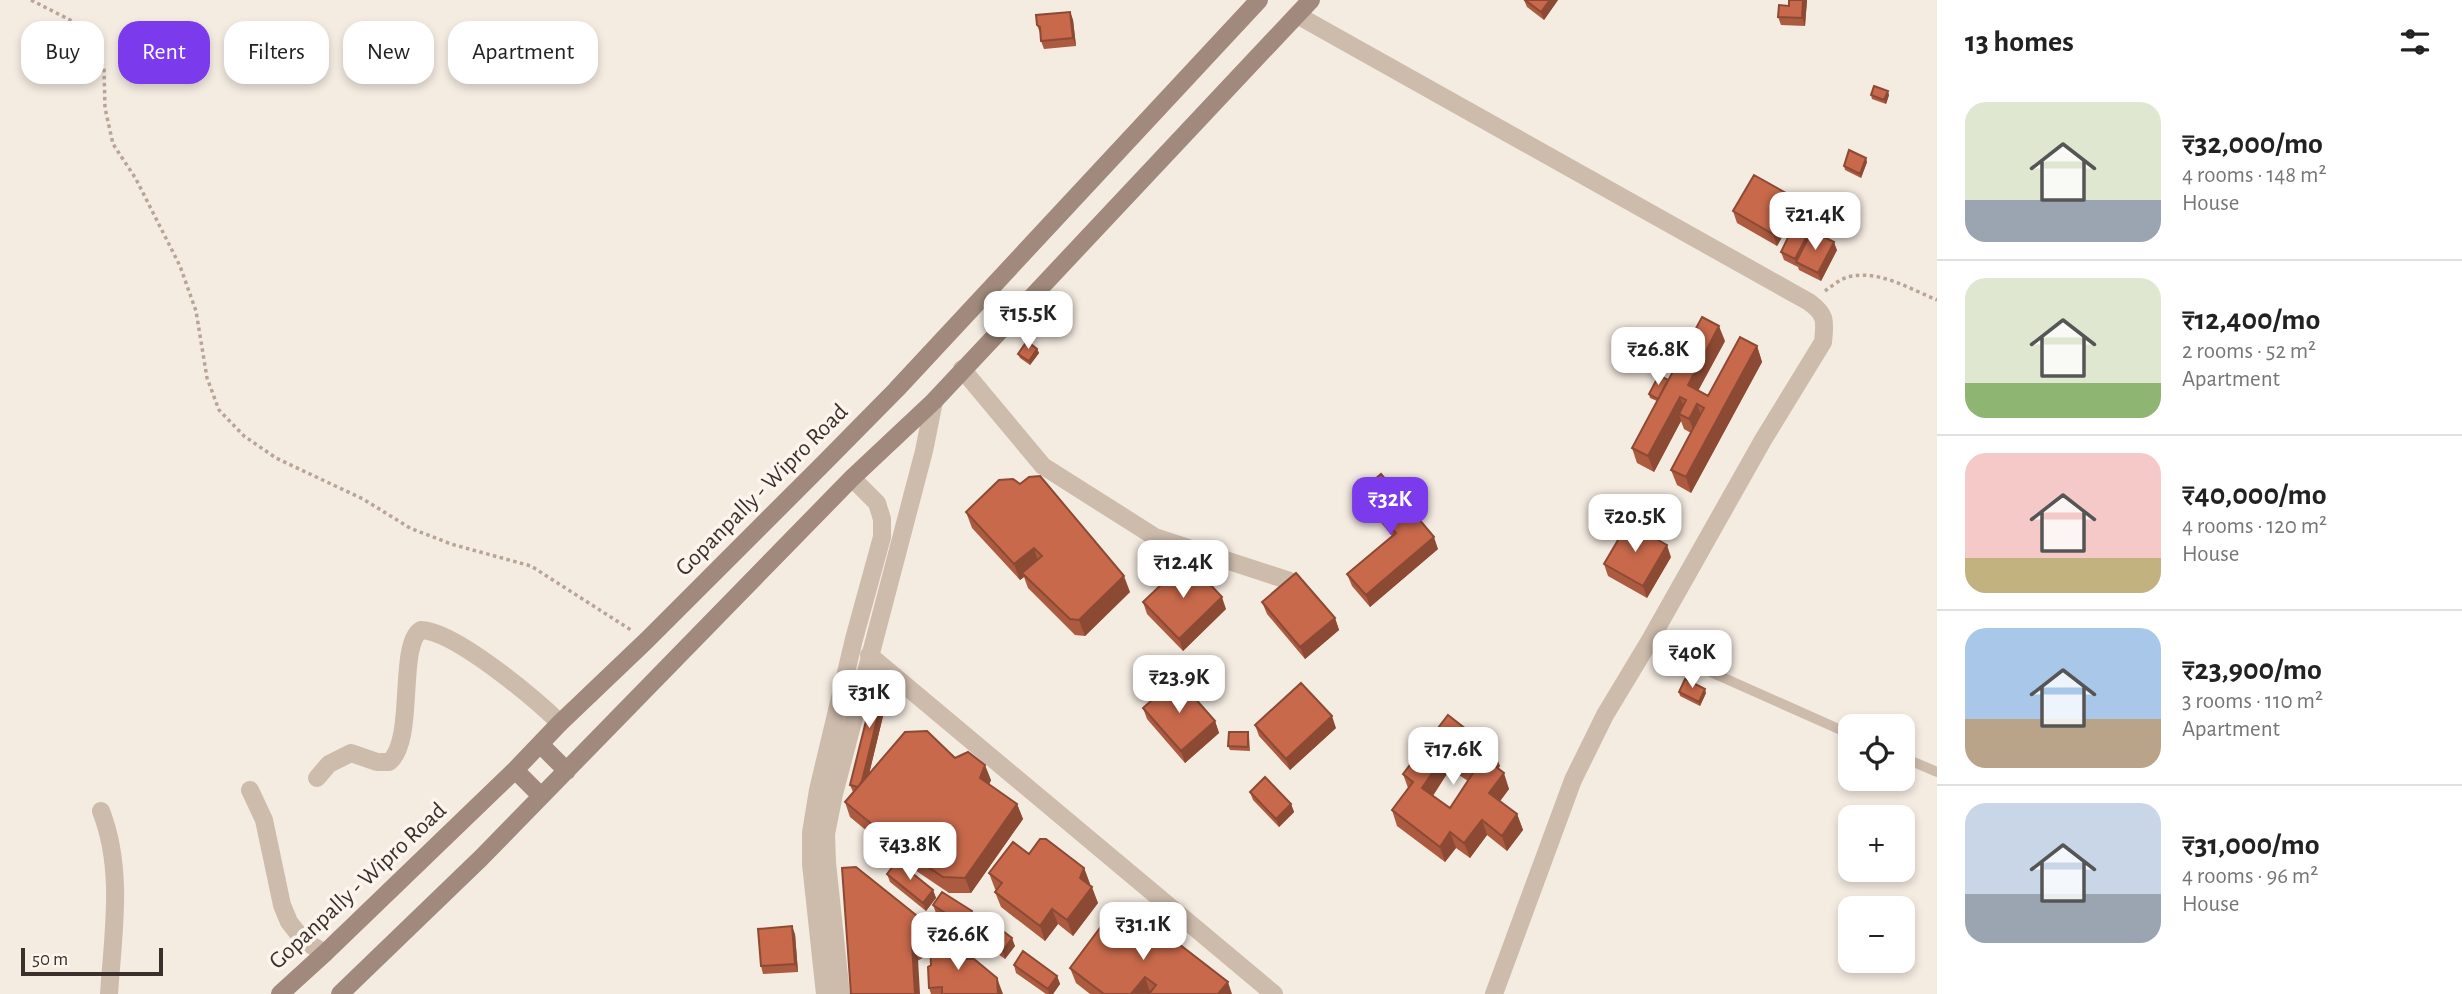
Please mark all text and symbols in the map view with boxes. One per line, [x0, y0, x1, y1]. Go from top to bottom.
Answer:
chip: Buy [21, 21, 104, 84]
chip: Rent [118, 21, 210, 84]
chip: Filters [224, 21, 329, 84]
chip: New [343, 21, 434, 84]
chip: Apartment [448, 21, 598, 84]
icon: filters [2396, 23, 2434, 61]
text: 13 homes [1965, 27, 2074, 57]
text: ₹32,000/mo [2182, 129, 2323, 159]
icon: home [2021, 130, 2105, 214]
text: 4 rooms · 148 m² [2182, 164, 2327, 187]
pin: ₹21.4K [1758, 192, 1872, 252]
text: House [2182, 192, 2239, 215]
text: ₹21.4K [1785, 203, 1845, 226]
pin: ₹15.5K [971, 292, 1085, 351]
text: ₹15.5K [1000, 302, 1056, 325]
text: ₹12,400/mo [2182, 305, 2320, 335]
icon: home [2021, 306, 2105, 390]
pin: ₹26.8K [1601, 328, 1715, 387]
text: ₹26.8K [1627, 338, 1689, 361]
text: 2 rooms · 52 m² [2182, 340, 2316, 363]
text: Apartment [2182, 368, 2280, 391]
street label: Gopanpally - Wipro Road [671, 399, 853, 581]
pin: ₹32K [1349, 477, 1431, 537]
text: ₹40,000/mo [2182, 480, 2327, 510]
icon: home [2021, 481, 2105, 565]
text: ₹32K [1368, 488, 1412, 511]
pin: ₹20.5K [1578, 494, 1692, 554]
text: ₹20.5K [1604, 505, 1666, 528]
text: 4 rooms · 120 m² [2182, 515, 2327, 538]
pin: ₹12.4K [1126, 540, 1240, 600]
text: House [2182, 543, 2239, 566]
text: ₹12.4K [1153, 551, 1213, 574]
pin: ₹40K [1651, 630, 1733, 690]
text: ₹40K [1669, 641, 1715, 664]
text: ₹23,900/mo [2182, 655, 2322, 685]
pin: ₹23.9K [1122, 656, 1236, 715]
icon: home [2021, 656, 2105, 740]
text: ₹23.9K [1149, 666, 1209, 689]
pin: ₹31K [828, 670, 910, 730]
text: ₹31K [848, 681, 890, 704]
text: 3 rooms · 110 m² [2182, 690, 2323, 713]
map controls [1838, 714, 1915, 973]
button: locate [1838, 714, 1915, 791]
text: Apartment [2182, 718, 2280, 741]
pin: ₹17.6K [1396, 728, 1510, 787]
text: ₹17.6K [1424, 738, 1482, 761]
street label: Gopanpally - Wipro Road [265, 798, 451, 974]
button: + [1838, 805, 1915, 882]
pin: ₹43.8K [853, 822, 967, 882]
text: ₹31,000/mo [2182, 830, 2320, 860]
icon: home [2021, 831, 2105, 915]
text: ₹43.8K [879, 833, 941, 856]
text: 4 rooms · 96 m² [2182, 865, 2318, 888]
text: House [2182, 893, 2239, 916]
button: − [1838, 896, 1915, 973]
pin: ₹31.1K [1086, 902, 1200, 962]
pin: ₹26.6K [901, 912, 1015, 972]
text: ₹31.1K [1116, 913, 1170, 936]
text: ₹26.6K [927, 923, 989, 946]
scale bar [21, 945, 163, 977]
text: 50 m [32, 950, 68, 969]

